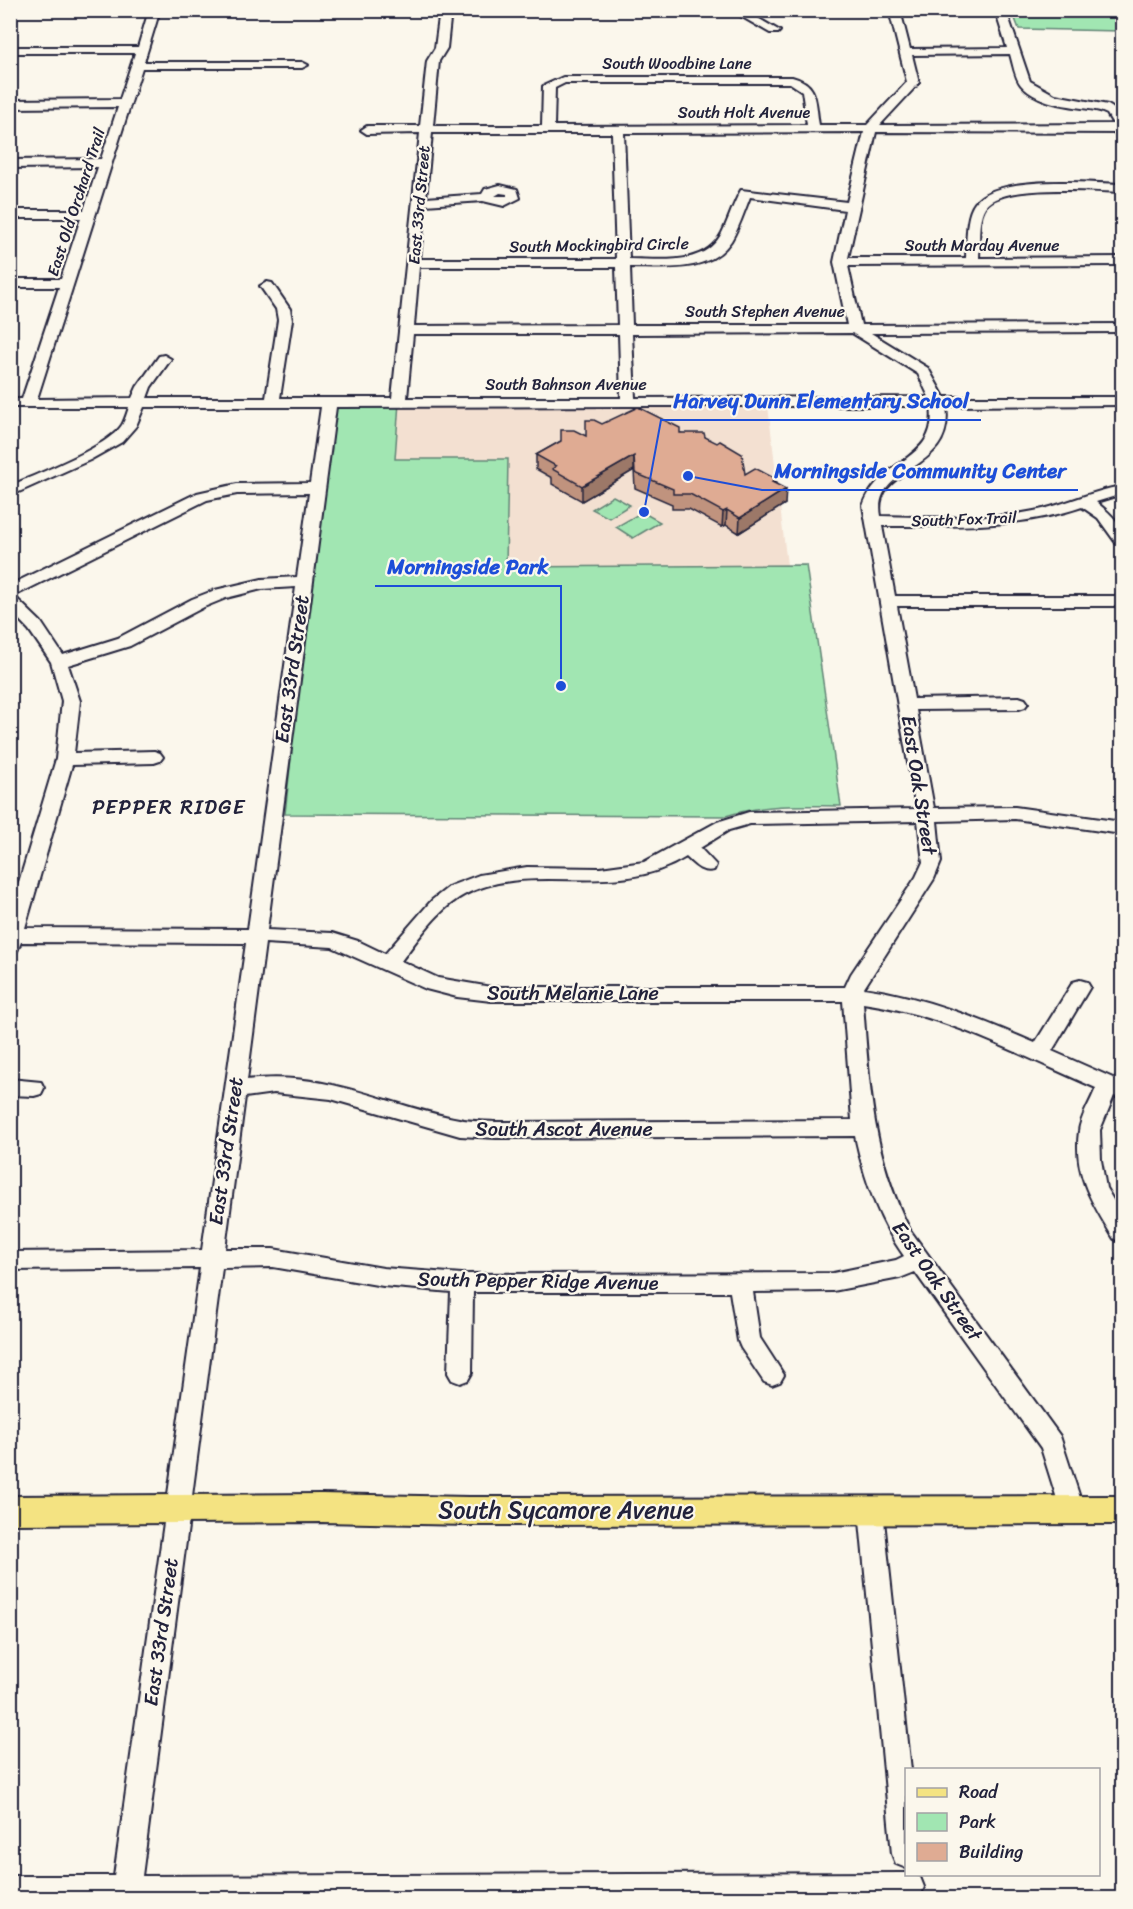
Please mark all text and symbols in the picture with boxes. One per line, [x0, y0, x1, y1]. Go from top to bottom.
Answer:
street label: South Woodbine Lane [602, 49, 752, 78]
street label: South Holt Avenue [678, 98, 810, 127]
street label: East Old Orchard Trail [38, 124, 114, 280]
street label: East 33rd Street [399, 144, 439, 266]
street label: South Mockingbird Circle [509, 229, 689, 261]
street label: South Marday Avenue [904, 231, 1060, 260]
street label: South Stephen Avenue [685, 297, 845, 326]
street label: South Bahnson Avenue [485, 370, 647, 399]
callout: Harvey Dunn Elementary School [661, 381, 981, 420]
text: Harvey Dunn Elementary School [672, 382, 970, 420]
callout: Morningside Community Center [762, 451, 1078, 490]
text: Morningside Community Center [773, 452, 1068, 490]
street label: South Fox Trail [911, 503, 1018, 535]
callout: Morningside Park [375, 547, 561, 586]
text: Morningside Park [386, 548, 550, 586]
street label: East 33rd Street [264, 593, 320, 745]
street label: East Oak Street [891, 713, 947, 858]
district label: PEPPER RIDGE [92, 788, 246, 826]
street label: South Melanie Lane [487, 976, 659, 1011]
street label: East 33rd Street [198, 1075, 254, 1227]
street label: South Ascot Avenue [475, 1112, 653, 1147]
street label: East Oak Street [882, 1213, 992, 1349]
street label: South Pepper Ridge Avenue [417, 1261, 659, 1301]
street label: South Sycamore Avenue [438, 1489, 694, 1531]
street label: East 33rd Street [133, 1556, 189, 1708]
legend [905, 1768, 1100, 1876]
text: Road [959, 1776, 999, 1808]
text: Park [959, 1806, 996, 1838]
text: Building [959, 1836, 1023, 1868]

